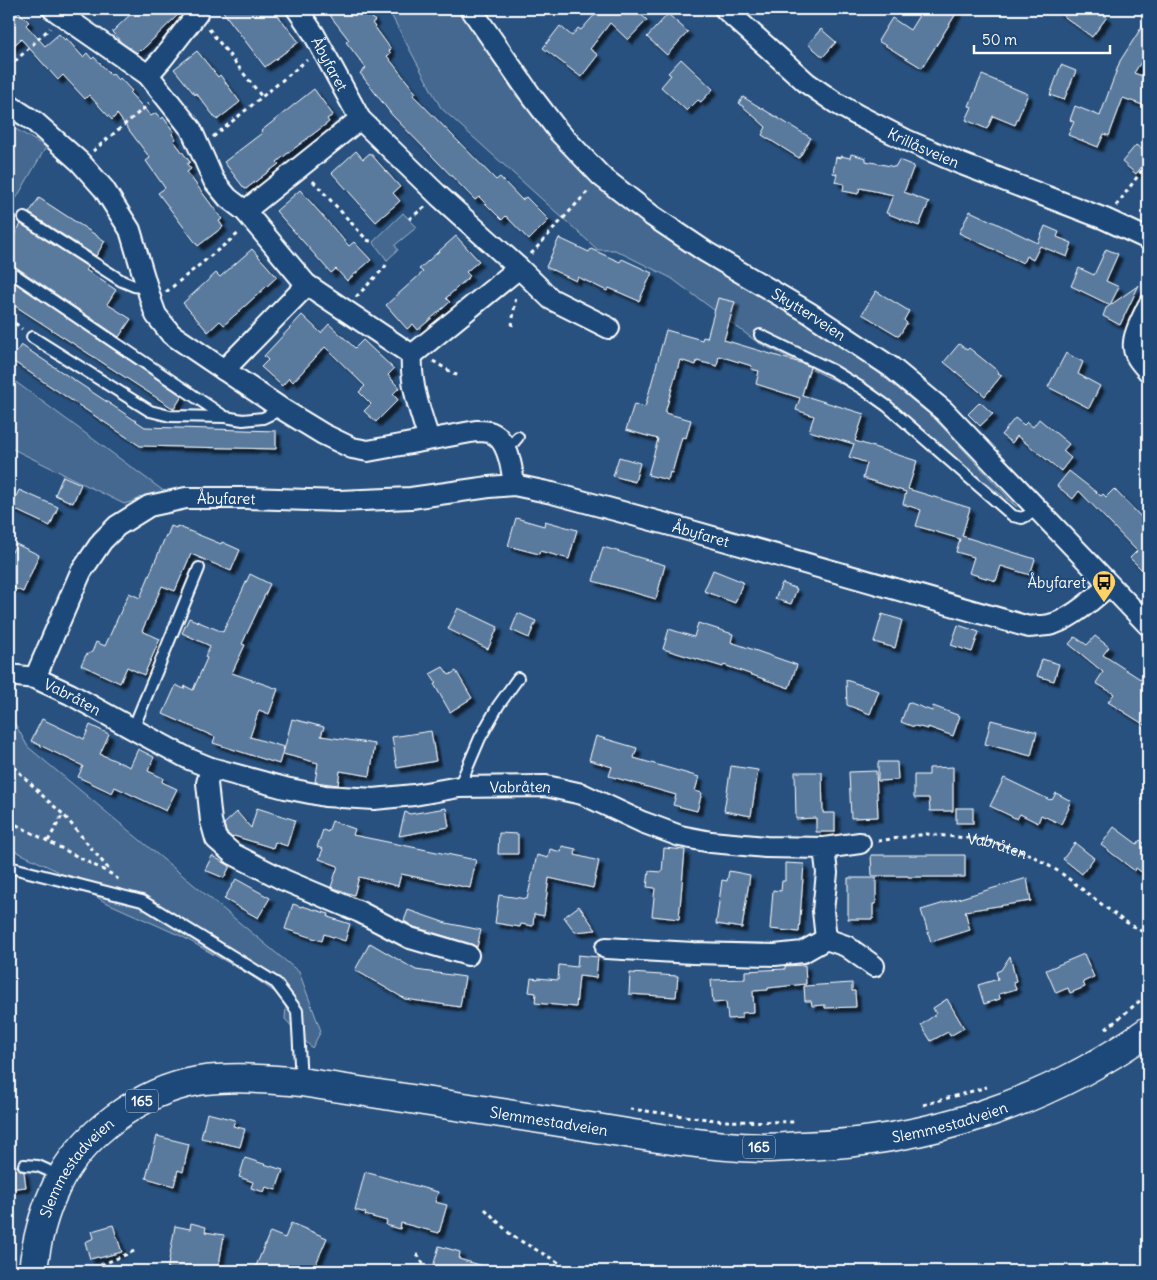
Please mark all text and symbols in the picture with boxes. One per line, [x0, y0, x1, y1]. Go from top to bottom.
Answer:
scale bar [974, 22, 1111, 54]
text: 50 m [982, 30, 1017, 49]
street label: Åbyfaret [308, 33, 352, 94]
street label: Krillåsveien [885, 123, 963, 172]
street label: Skytterveien [768, 283, 850, 344]
street label: Åbyfaret [197, 488, 256, 508]
street label: Åbyfaret [670, 516, 732, 551]
bus stop icon: Åbyfaret [1091, 569, 1117, 603]
place label: Åbyfaret [1027, 572, 1086, 592]
street label: Vabråten [41, 674, 105, 719]
street label: Vabråten [489, 776, 554, 797]
street label: Vabråten [966, 829, 1030, 863]
road number: 165 [126, 1090, 158, 1112]
street label: Slemmestadveien [890, 1097, 1010, 1146]
street label: Slemmestadveien [489, 1102, 610, 1139]
street label: Slemmestadveien [35, 1113, 117, 1220]
road number: 165 [743, 1136, 775, 1158]

